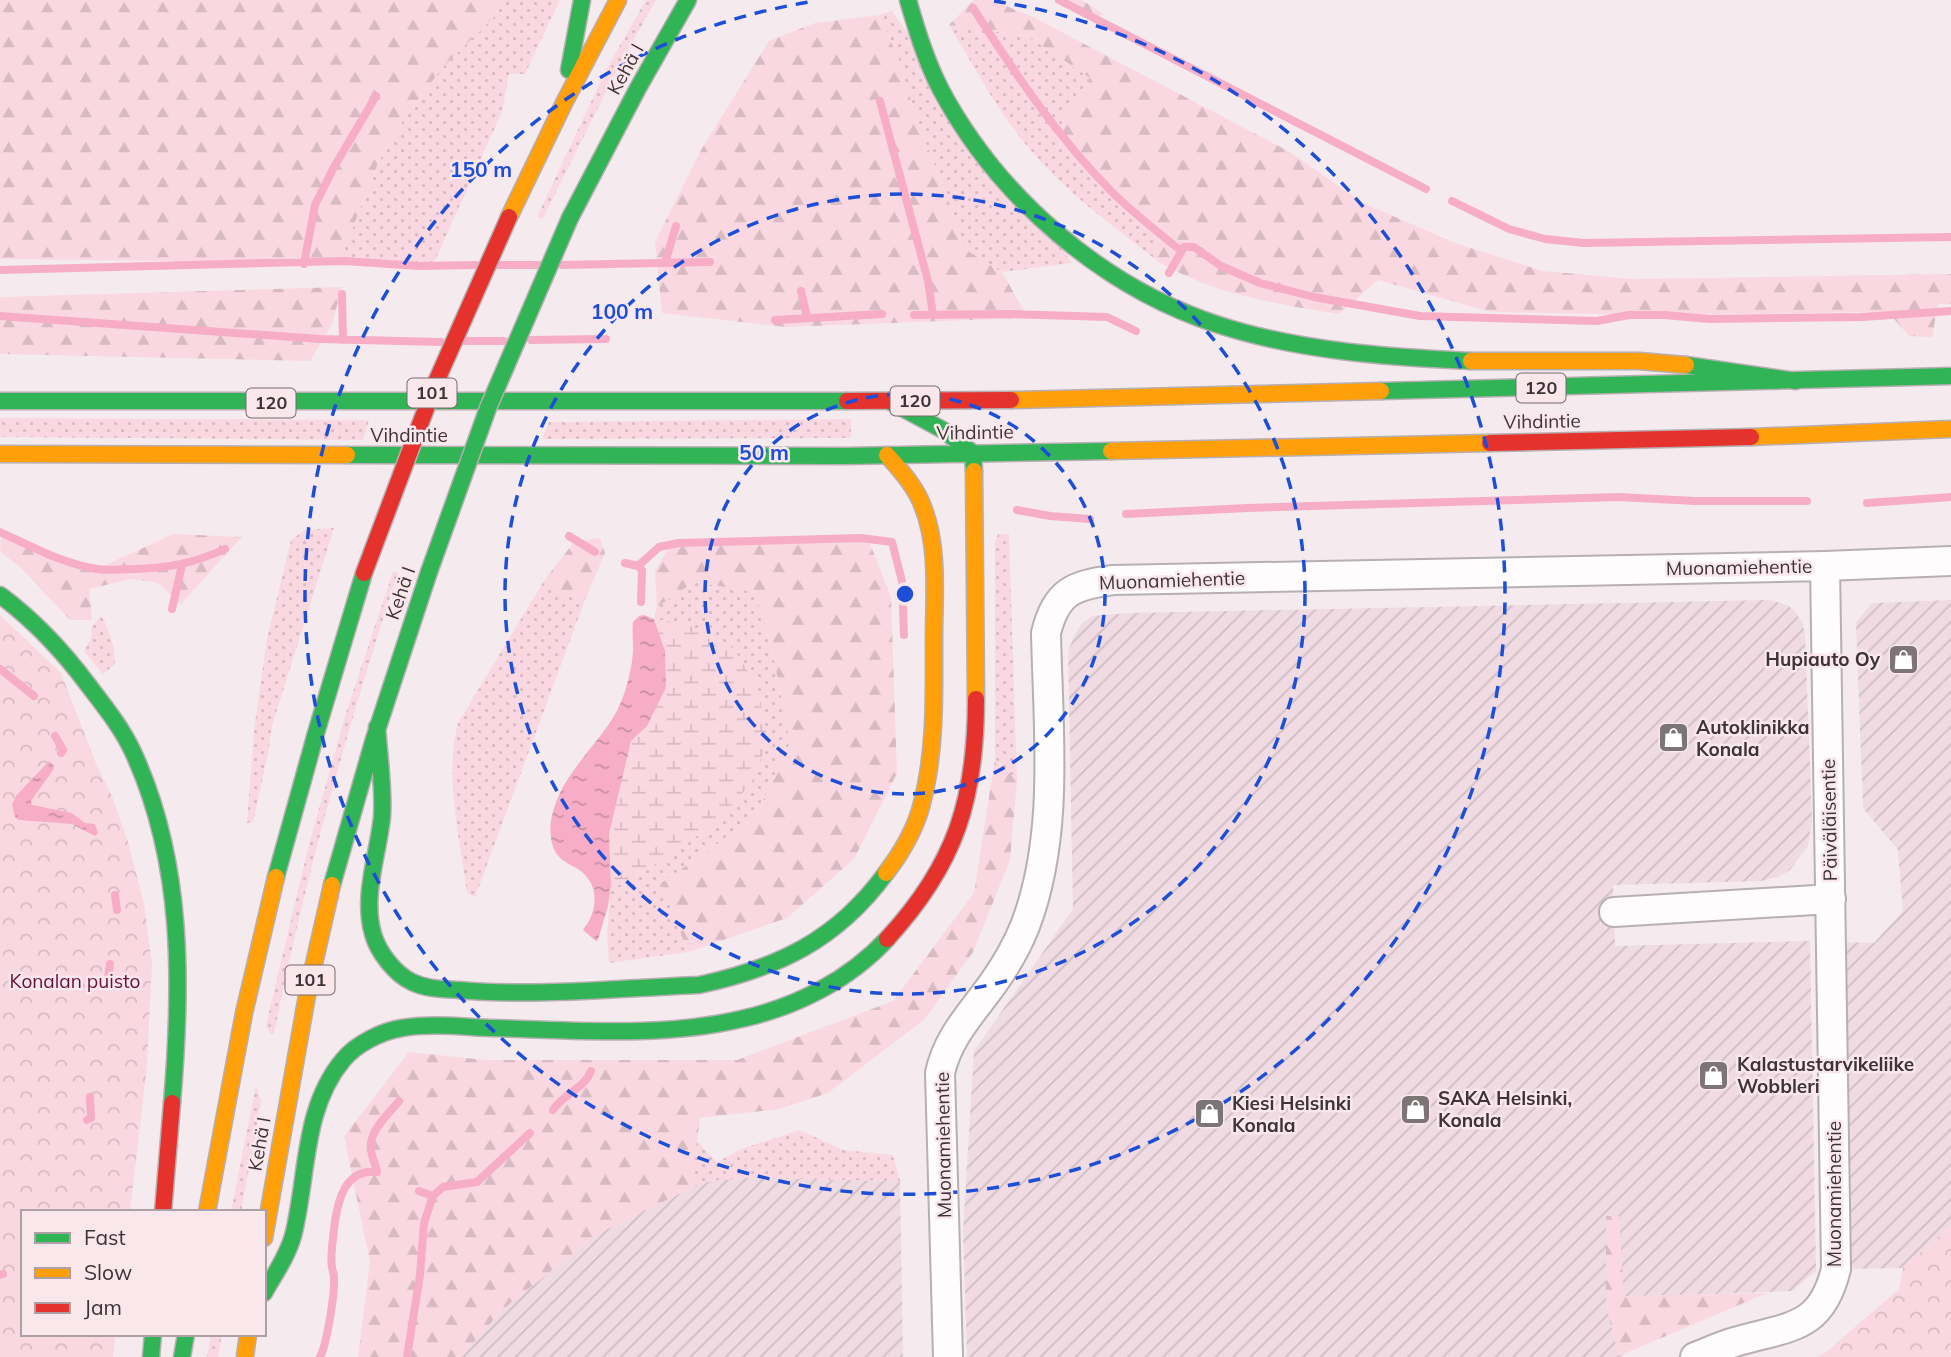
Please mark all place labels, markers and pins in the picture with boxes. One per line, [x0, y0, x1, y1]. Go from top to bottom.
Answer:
centre of rings [893, 582, 917, 606]
shop icon: Hupiauto Oy [1886, 642, 1920, 676]
place label: Hupiauto Oy [1765, 647, 1881, 671]
place label: Autoklinikka Konala [1696, 715, 1809, 761]
shop icon: Autoklinikka Konala [1656, 721, 1690, 755]
place label: Kalastustarvikeliike Wobbleri [1737, 1052, 1914, 1098]
shop icon: Kalastustarvikeliike Wobbleri [1697, 1058, 1731, 1092]
place label: SAKA Helsinki, Konala [1438, 1086, 1572, 1132]
place label: Kiesi Helsinki Konala [1232, 1091, 1351, 1137]
shop icon: SAKA Helsinki, Konala [1398, 1092, 1432, 1126]
shop icon: Kiesi Helsinki Konala [1192, 1097, 1226, 1131]

